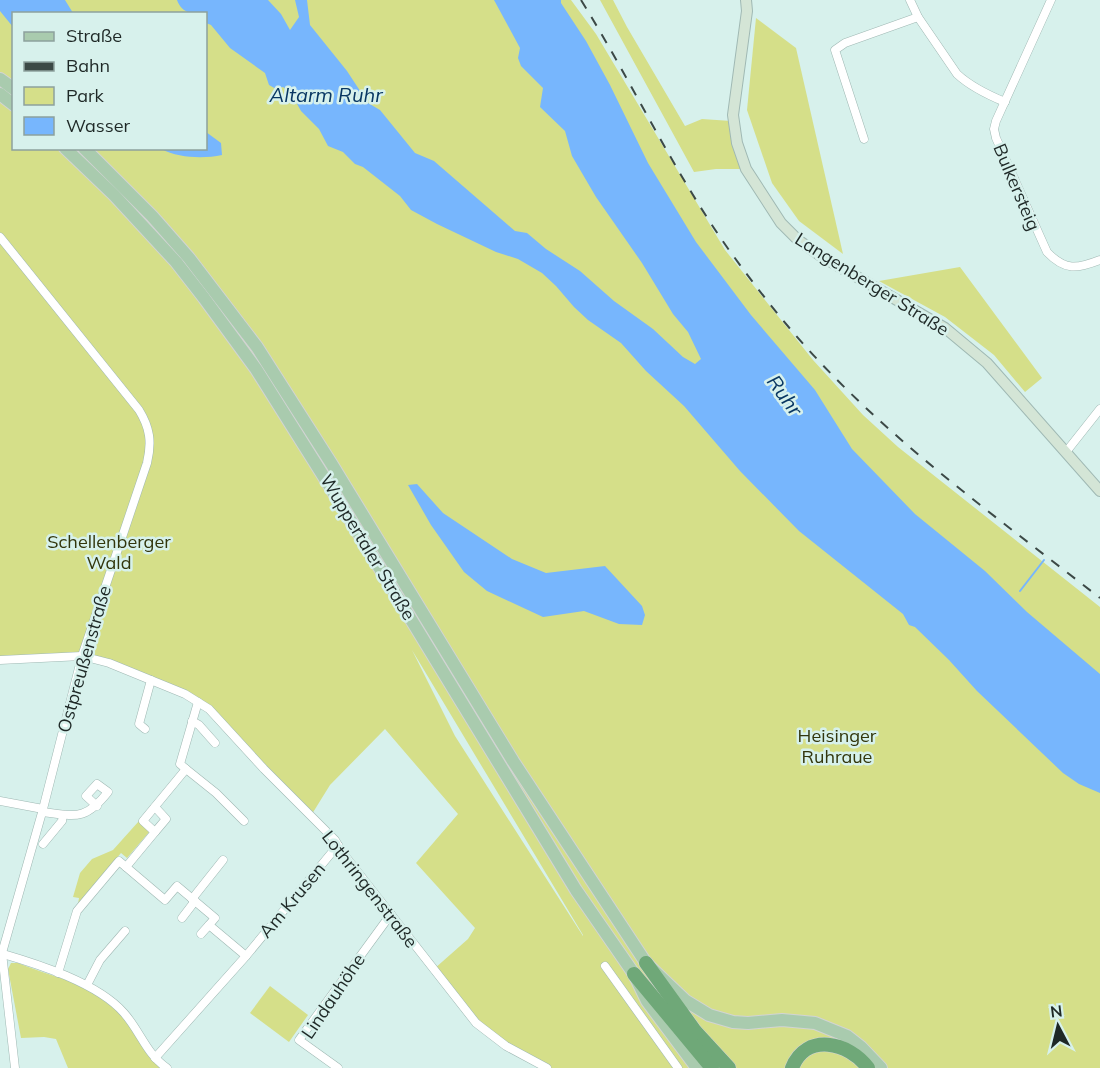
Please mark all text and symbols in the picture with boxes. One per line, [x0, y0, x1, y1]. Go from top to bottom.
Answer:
legend [12, 12, 207, 150]
text: Straße [66, 24, 122, 47]
text: Bahn [66, 54, 110, 77]
water label: Altarm Ruhr [269, 82, 383, 107]
text: Park [66, 84, 105, 107]
text: Wasser [66, 114, 130, 137]
street label: Bulkersteig [988, 140, 1046, 234]
street label: Langenberger Straße [791, 227, 953, 341]
water label: Ruhr [762, 370, 809, 421]
street label: Wuppertaler Straße [315, 470, 421, 624]
park label: Schellenberger Wald [47, 530, 171, 574]
street label: Ostpreußenstraße [52, 583, 116, 735]
park label: Heisinger Ruhraue [798, 724, 877, 768]
street label: Lothringenstraße [317, 826, 423, 952]
street label: Am Krusen [254, 858, 330, 942]
street label: Lindauhöhe [296, 949, 370, 1043]
north arrow [1028, 996, 1088, 1056]
text: N [1049, 1000, 1063, 1022]

